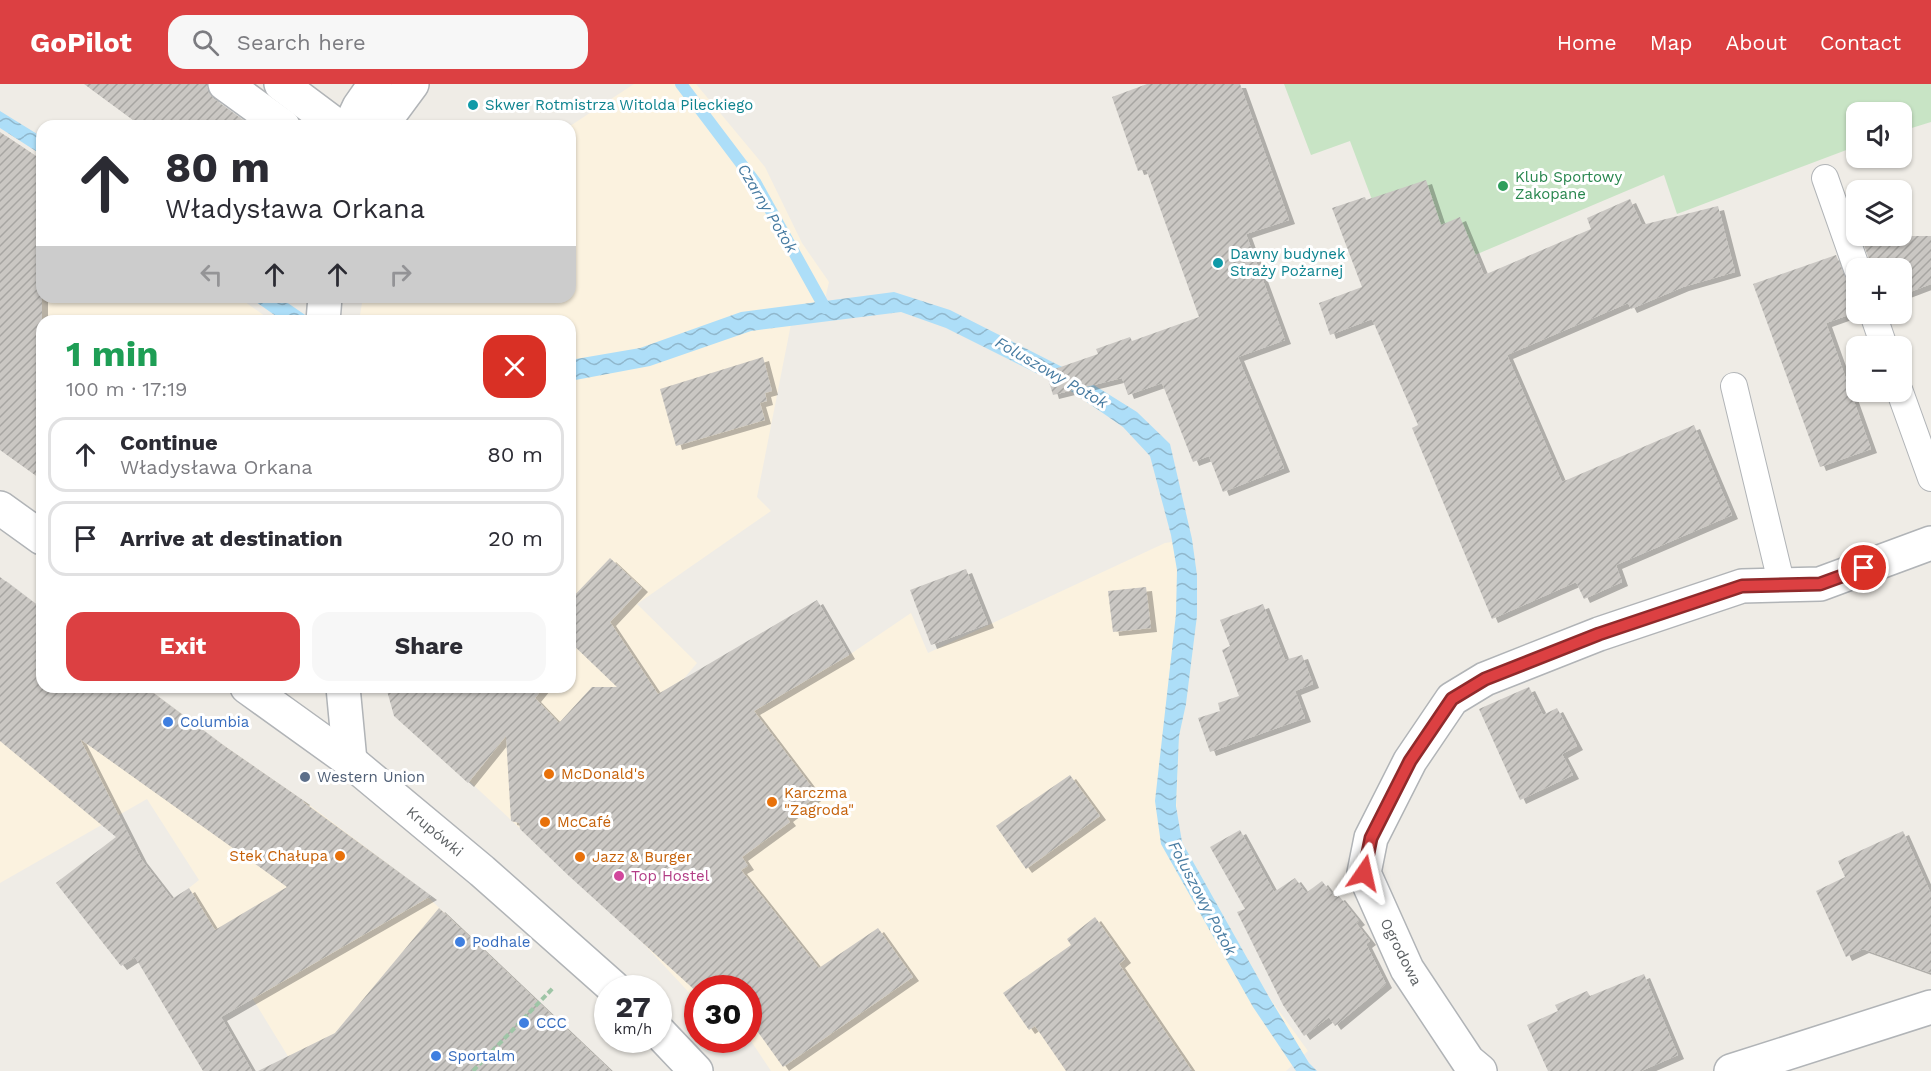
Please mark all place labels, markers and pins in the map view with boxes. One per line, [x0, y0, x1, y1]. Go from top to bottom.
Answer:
place label: Skwer Rotmistrza Witolda Pileckiego [485, 96, 753, 114]
marker: Skwer Rotmistrza Witolda Pileckiego [466, 98, 480, 112]
place label: Klub Sportowy Zakopane [1515, 168, 1622, 203]
marker: Klub Sportowy Zakopane [1496, 179, 1510, 193]
place label: Dawny budynek Straży Pożarnej [1230, 245, 1346, 280]
marker: Dawny budynek Straży Pożarnej [1211, 256, 1225, 270]
pin [1838, 542, 1889, 593]
place label: Columbia [180, 713, 250, 731]
marker: Columbia [161, 715, 175, 729]
place label: McDonald's [561, 765, 645, 783]
marker: McDonald's [542, 767, 556, 781]
place label: Western Union [317, 768, 425, 786]
marker: Western Union [298, 770, 312, 784]
place label: Karczma "Zagroda" [784, 784, 854, 819]
marker: Karczma "Zagroda" [765, 795, 779, 809]
place label: McCafé [557, 813, 611, 831]
marker: McCafé [538, 815, 552, 829]
place label: Stek Chałupa [229, 847, 328, 865]
place label: Jazz & Burger [592, 848, 692, 866]
marker: Stek Chałupa [333, 849, 347, 863]
marker: Jazz & Burger [573, 850, 587, 864]
place label: Top Hostel [631, 867, 710, 885]
marker: Top Hostel [612, 869, 626, 883]
place label: Podhale [472, 933, 530, 951]
marker: Podhale [453, 935, 467, 949]
place label: CCC [536, 1014, 567, 1032]
marker: CCC [517, 1016, 531, 1030]
place label: Sportalm [448, 1047, 515, 1065]
marker: Sportalm [429, 1049, 443, 1063]

